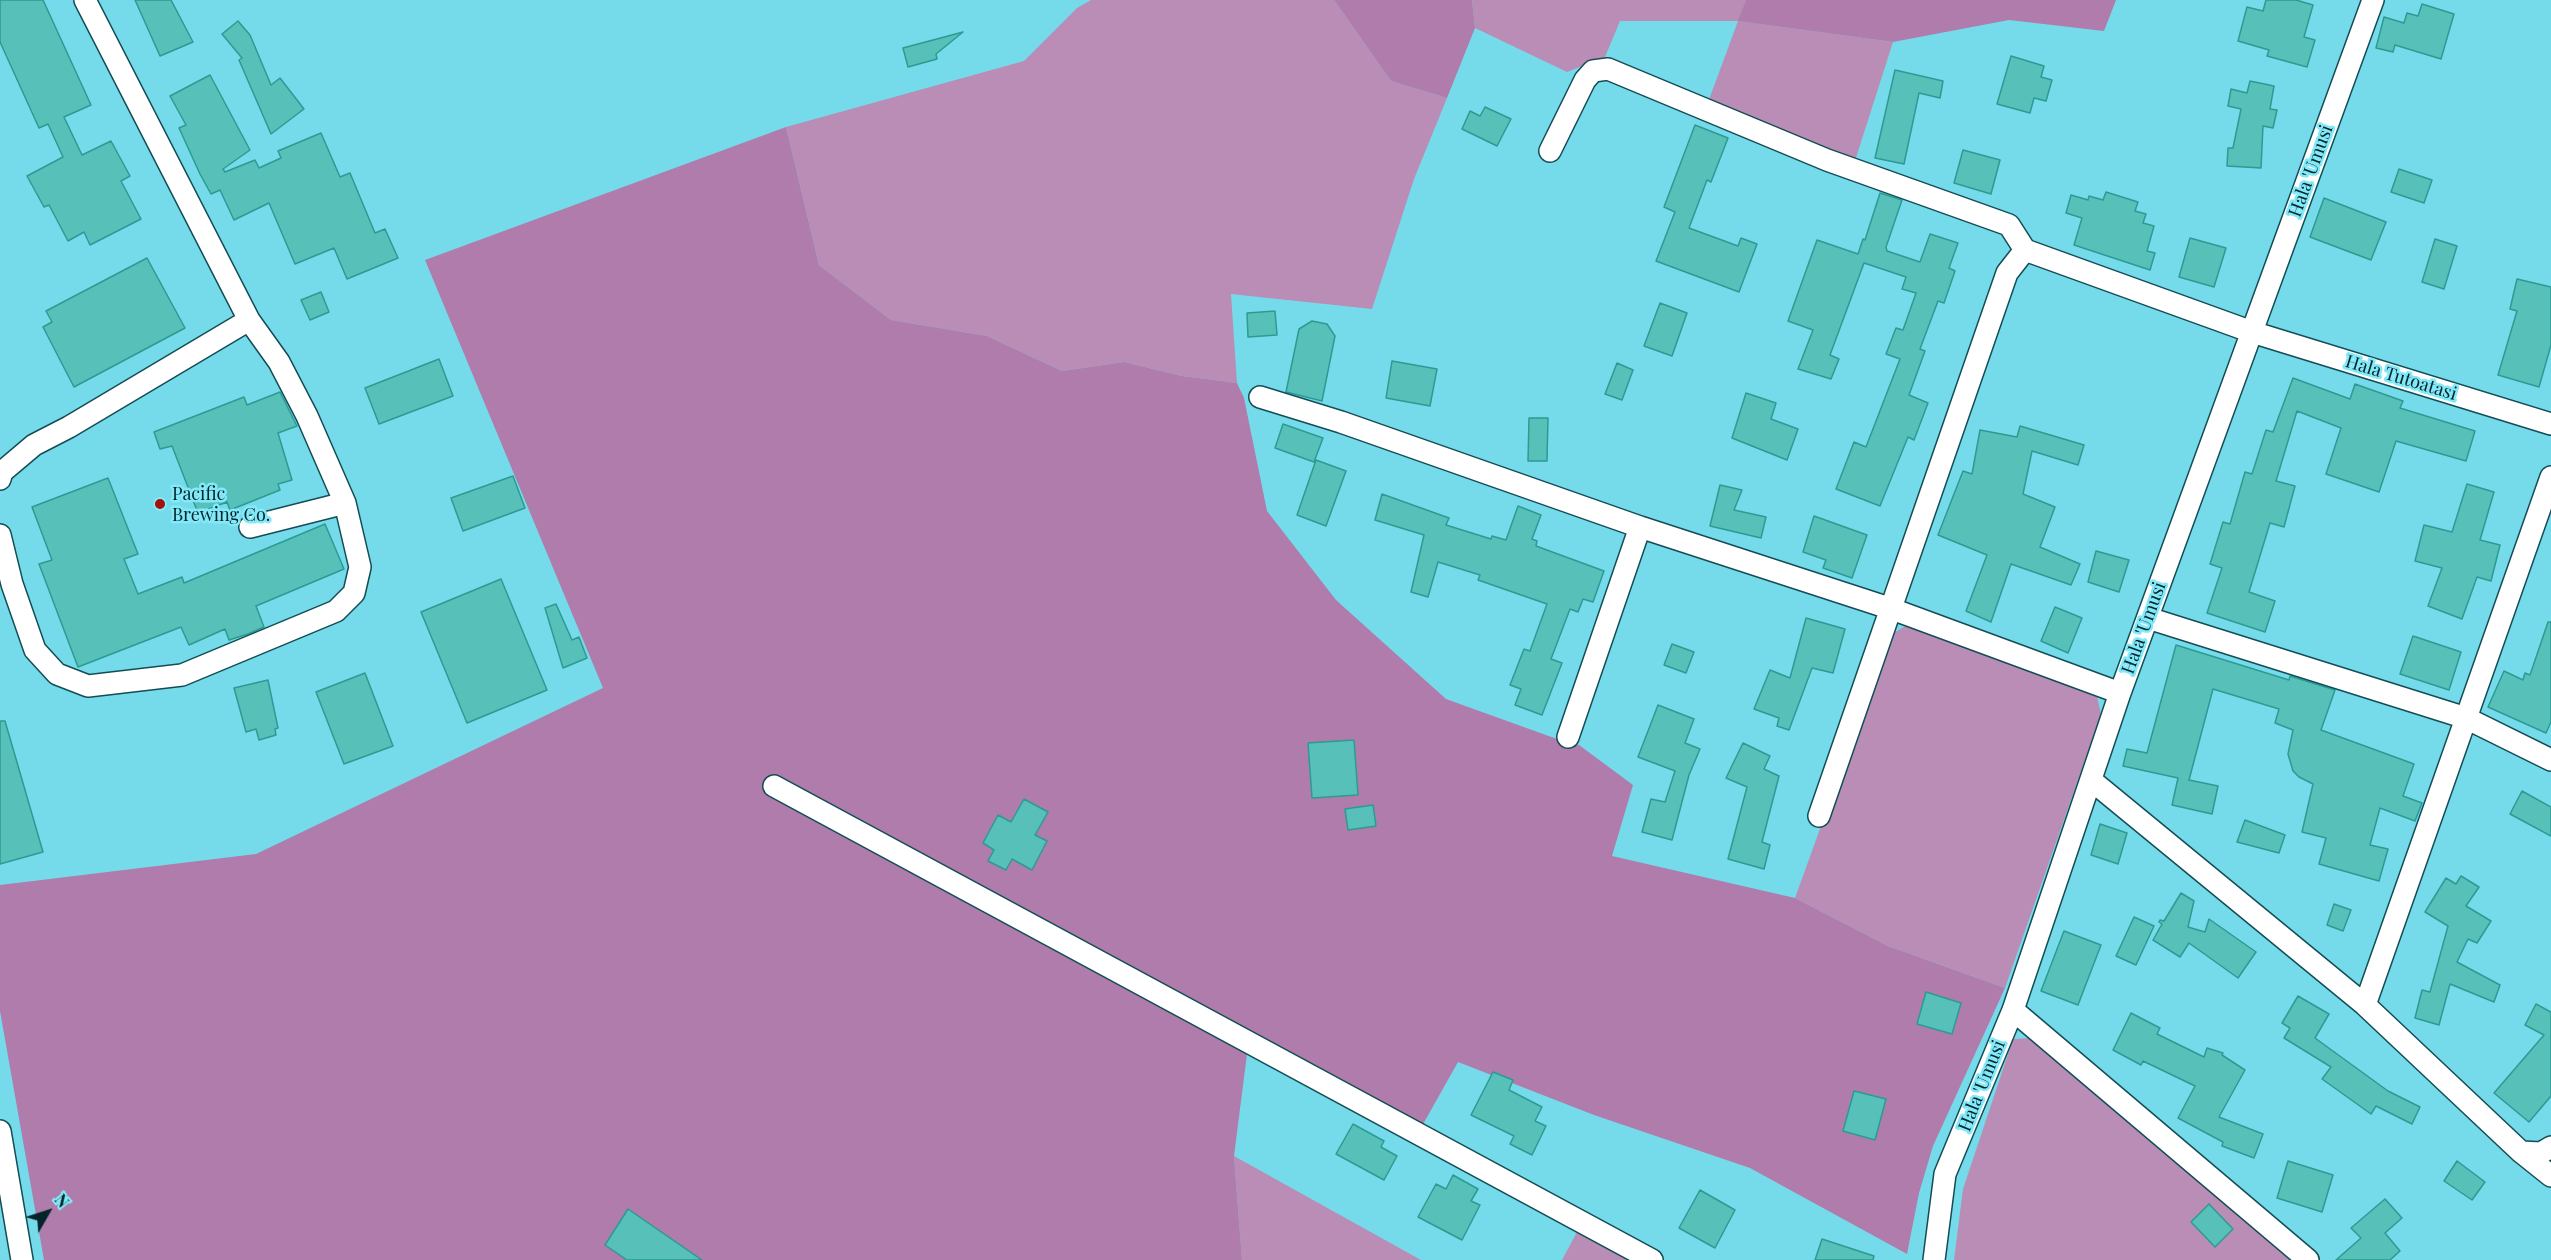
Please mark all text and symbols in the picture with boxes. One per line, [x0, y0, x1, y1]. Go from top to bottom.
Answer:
street label: Hala 'Umusi [2284, 122, 2338, 220]
street label: Hala Tutoatasi [2343, 351, 2459, 405]
place label: Pacific Brewing Co. [172, 483, 270, 526]
marker: Pacific Brewing Co. [153, 497, 167, 511]
street label: Hala 'Umusi [2117, 579, 2171, 677]
street label: Hala 'Umusi [1954, 1037, 2010, 1135]
north arrow [18, 1182, 78, 1242]
text: N [51, 1189, 74, 1211]

